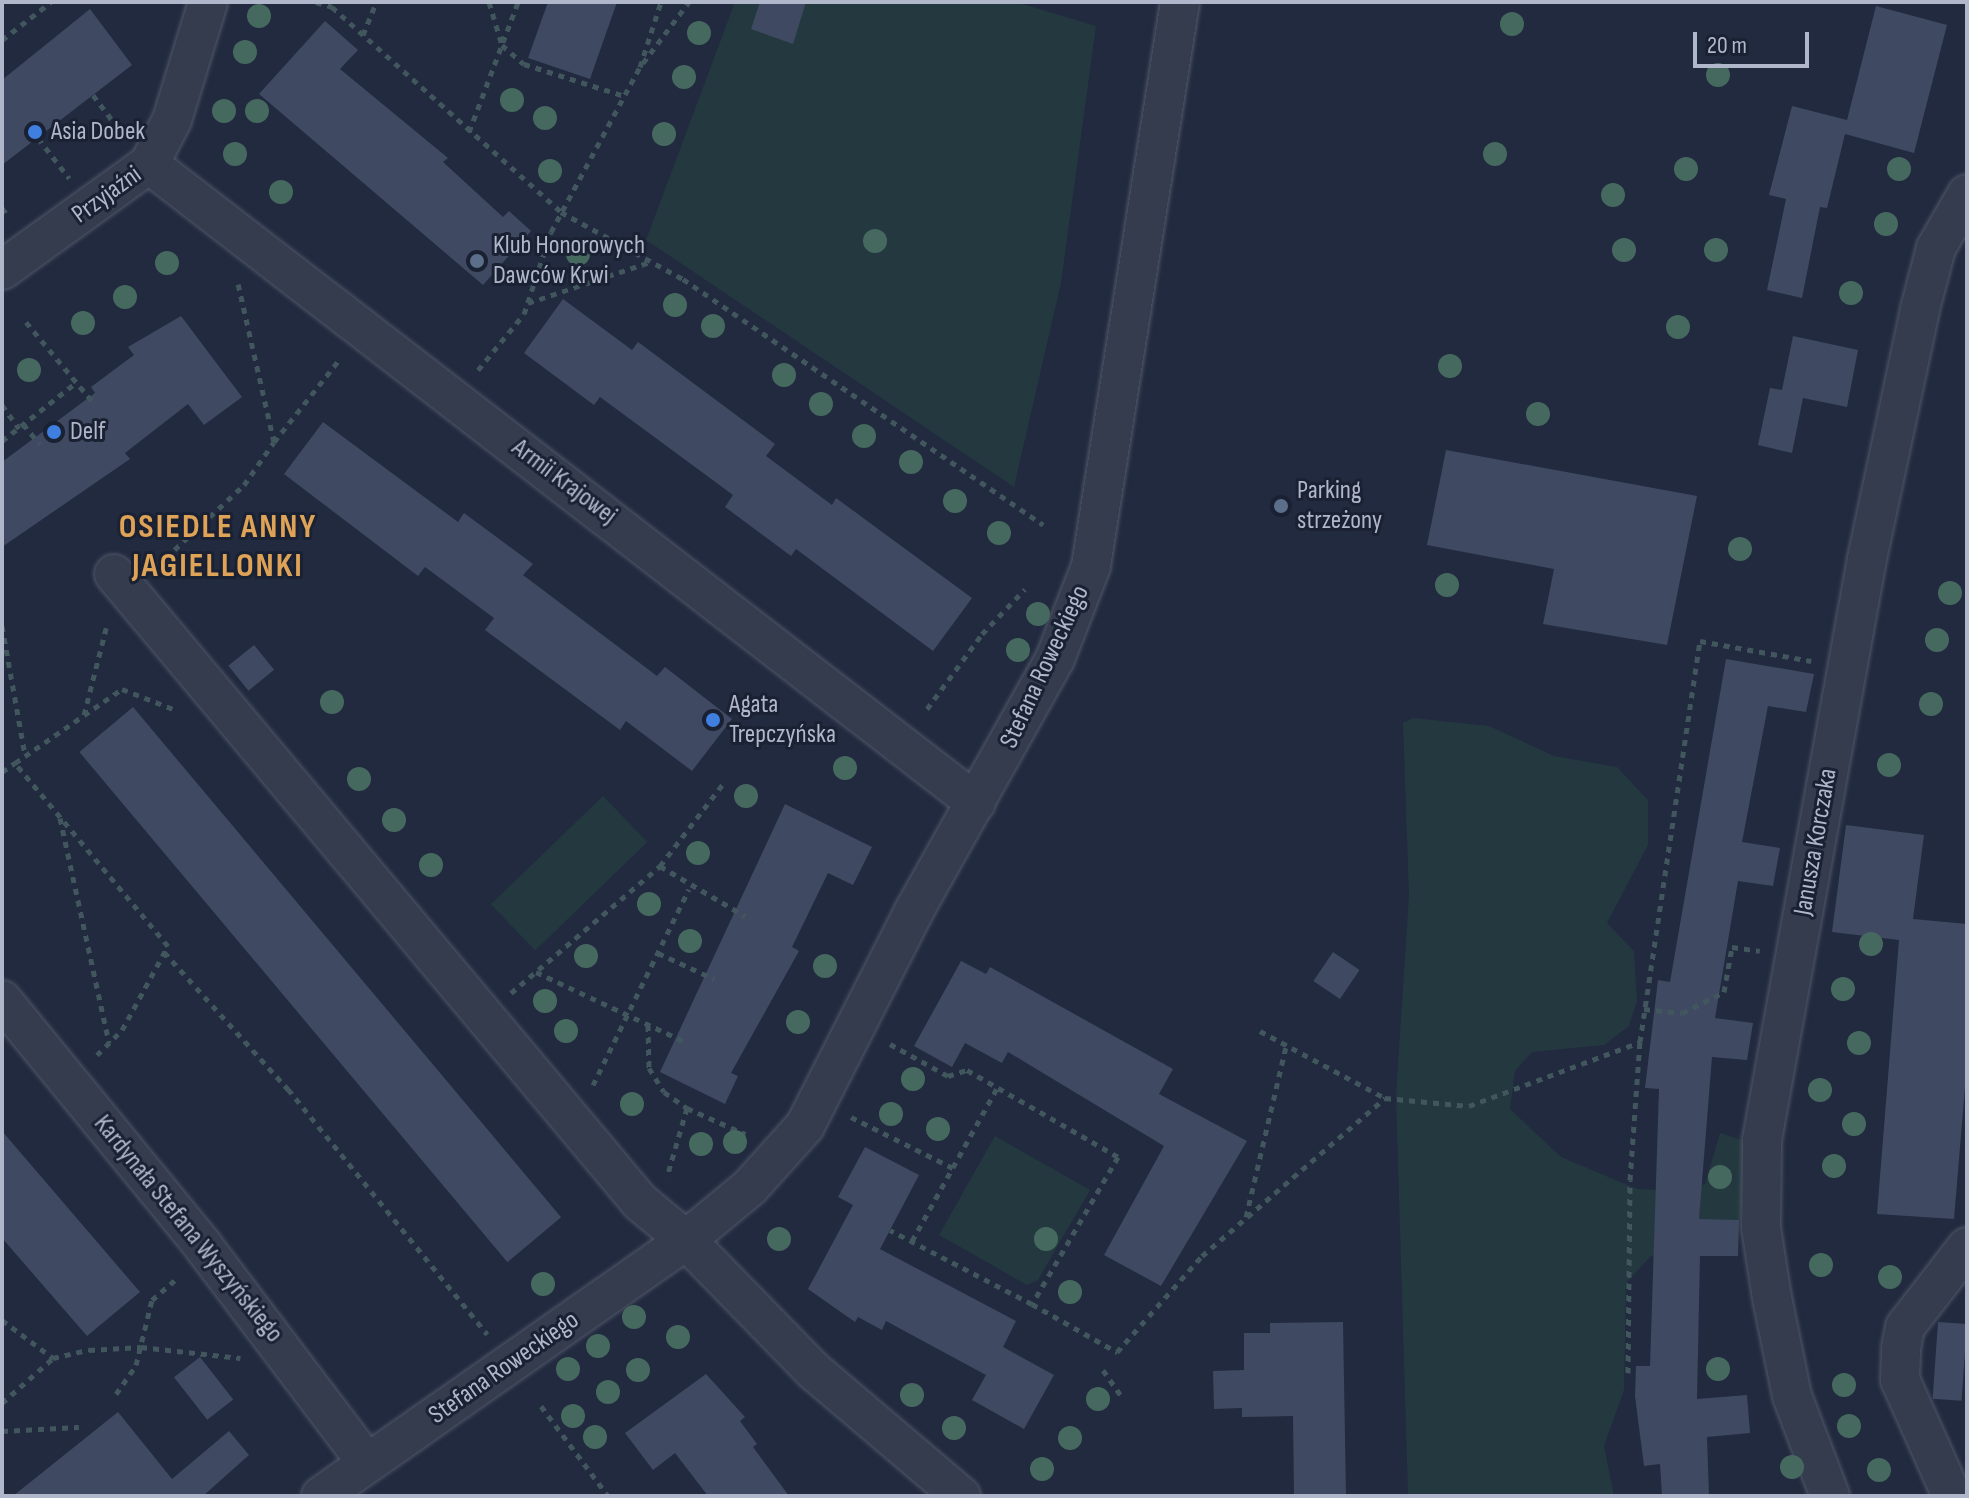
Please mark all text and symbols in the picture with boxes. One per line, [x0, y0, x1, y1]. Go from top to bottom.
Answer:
scale bar [1697, 16, 1813, 66]
text: 20 m [1707, 31, 1747, 60]
place label: Asia Dobek [51, 116, 145, 148]
marker: Asia Dobek [26, 123, 44, 141]
street label: Przyjaźni [66, 159, 148, 231]
place label: Klub Honorowych Dawców Krwi [493, 230, 645, 292]
marker: Klub Honorowych Dawców Krwi [468, 252, 486, 270]
place label: Delf [70, 416, 106, 448]
marker: Delf [45, 423, 63, 441]
street label: Armii Krajowej [505, 432, 623, 532]
place label: Parking strzeżony [1297, 475, 1382, 536]
marker: Parking strzeżony [1272, 497, 1290, 515]
district label: OSIEDLE ANNY JAGIELLONKI [119, 506, 317, 586]
street label: Stefana Roweckiego [994, 581, 1096, 753]
place label: Agata Trepczyńska [729, 689, 836, 750]
marker: Agata Trepczyńska [704, 711, 722, 729]
street label: Janusza Korczaka [1788, 766, 1844, 918]
street label: Kardynała Stefana Wyszyńskiego [87, 1109, 289, 1349]
street label: Stefana Roweckiego [423, 1305, 585, 1431]

